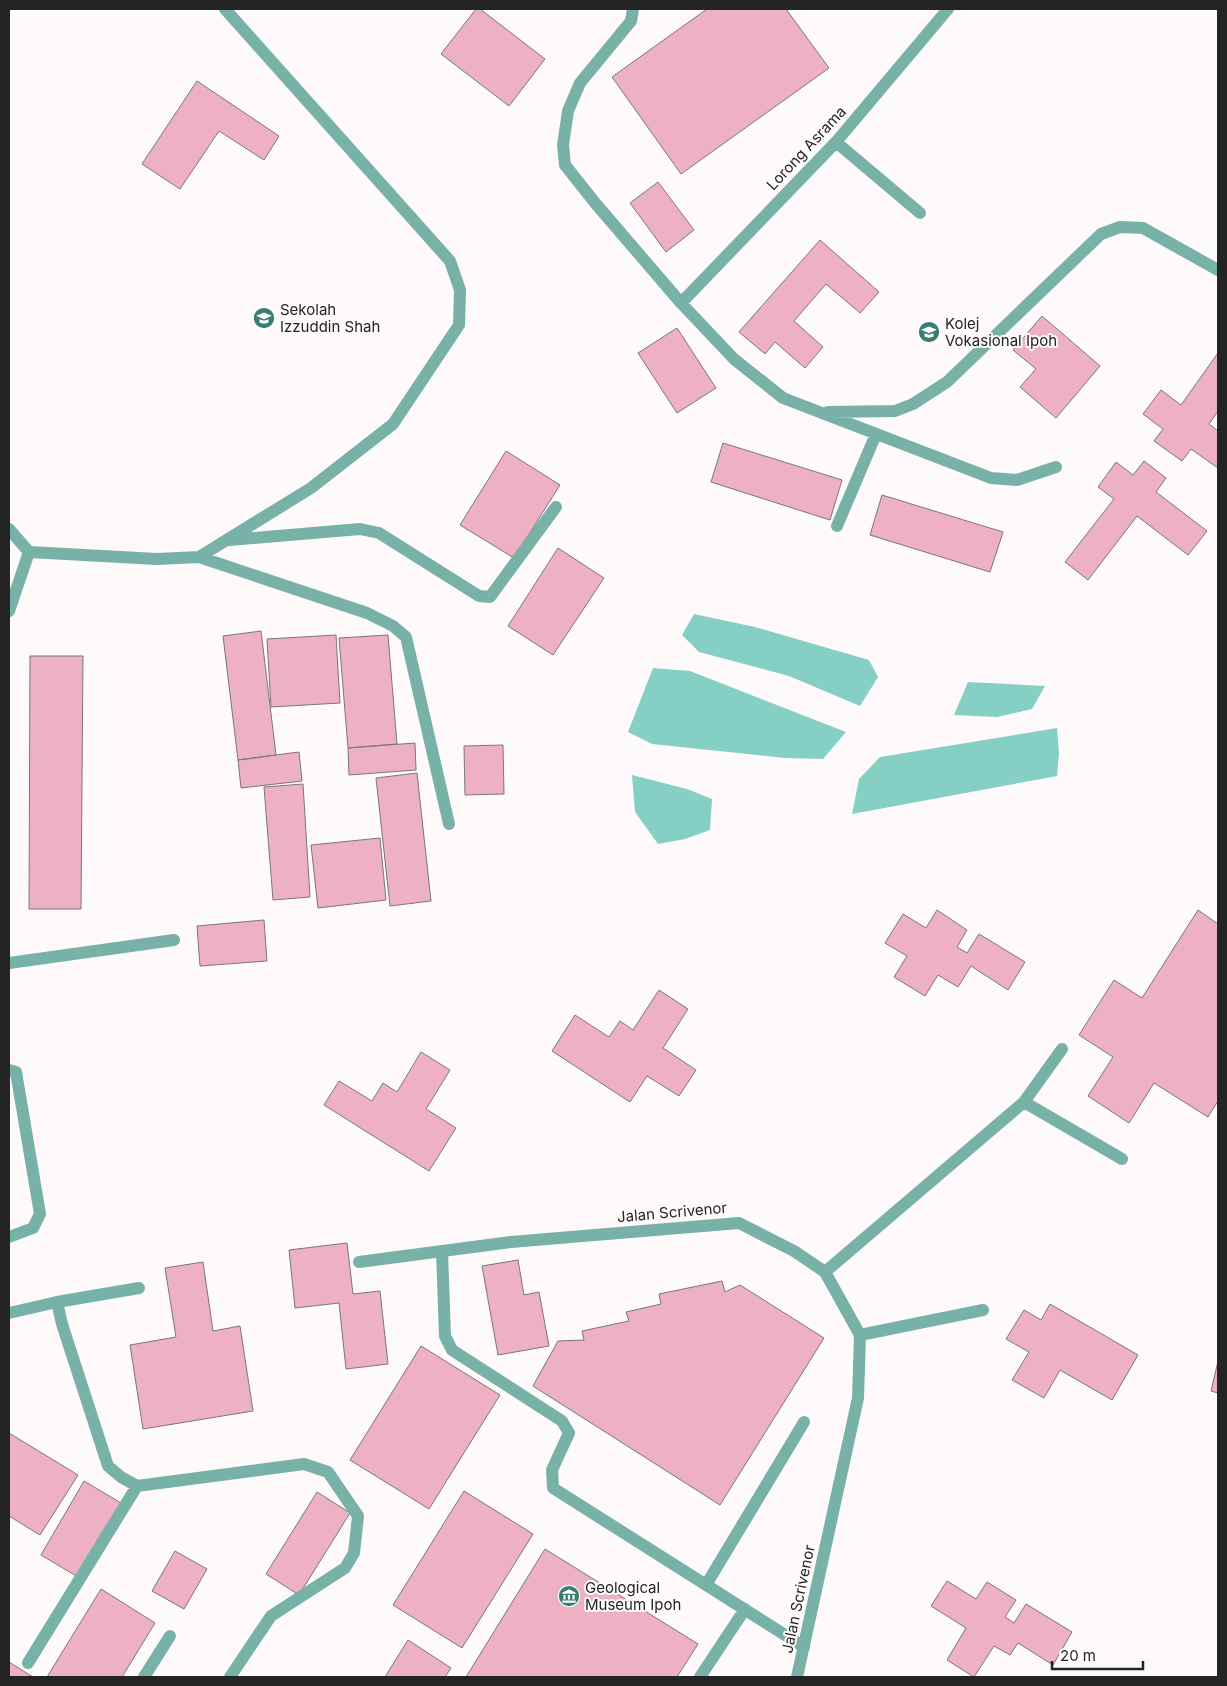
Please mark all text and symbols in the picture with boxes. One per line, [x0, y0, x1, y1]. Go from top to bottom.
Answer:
street label: Lorong Asrama [762, 102, 850, 194]
place label: Sekolah Izzuddin Shah [280, 300, 380, 336]
school or university icon: Sekolah Izzuddin Shah [252, 306, 276, 330]
place label: Kolej Vokasional Ipoh [945, 314, 1057, 350]
school or university icon: Kolej Vokasional Ipoh [917, 320, 941, 344]
street label: Jalan Scrivenor [616, 1198, 728, 1226]
street label: Jalan Scrivenor [777, 1543, 819, 1655]
place label: Geological Museum Ipoh [585, 1578, 681, 1614]
museum icon: Geological Museum Ipoh [557, 1584, 581, 1608]
scale bar [1052, 1638, 1143, 1670]
text: 20 m [1060, 1646, 1096, 1665]

